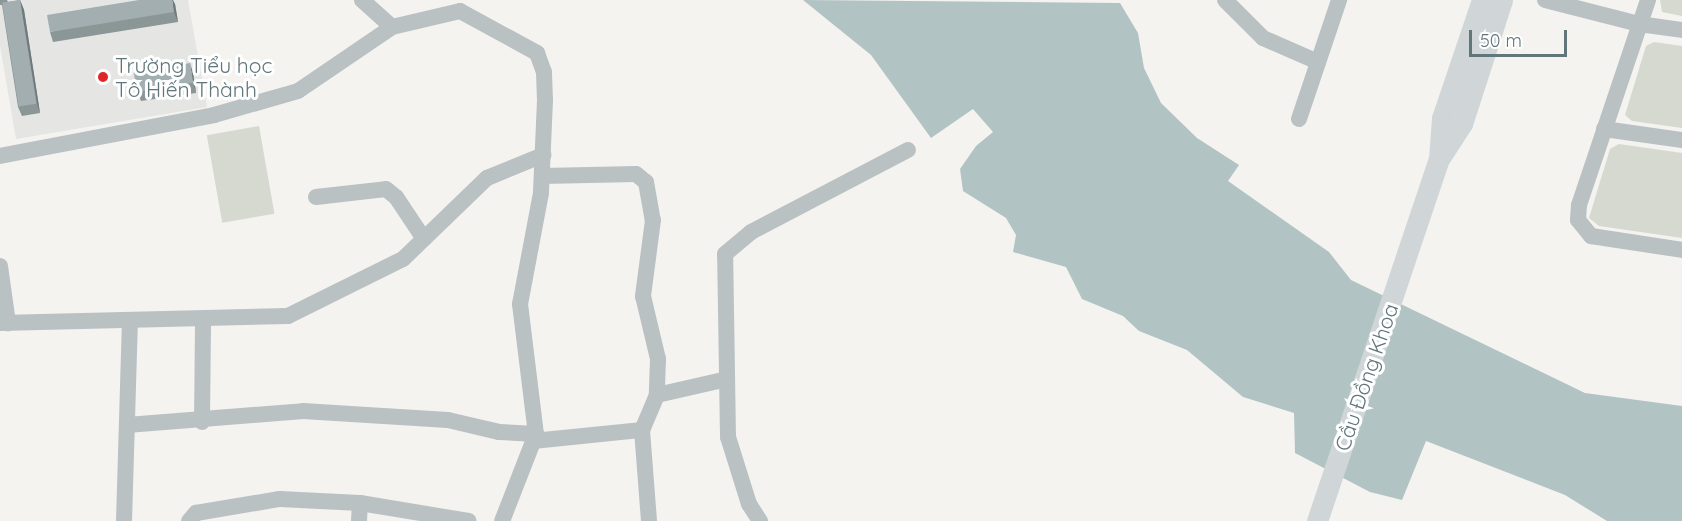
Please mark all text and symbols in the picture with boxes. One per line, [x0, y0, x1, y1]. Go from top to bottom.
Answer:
scale bar [1472, 18, 1570, 56]
text: 50 m [1480, 29, 1522, 52]
place label: Trường Tiểu học Tô Hiến Thành [115, 52, 272, 102]
marker: Trường Tiểu học Tô Hiến Thành [96, 70, 110, 84]
street label: Cầu Đồng Khoa [1329, 300, 1403, 454]

